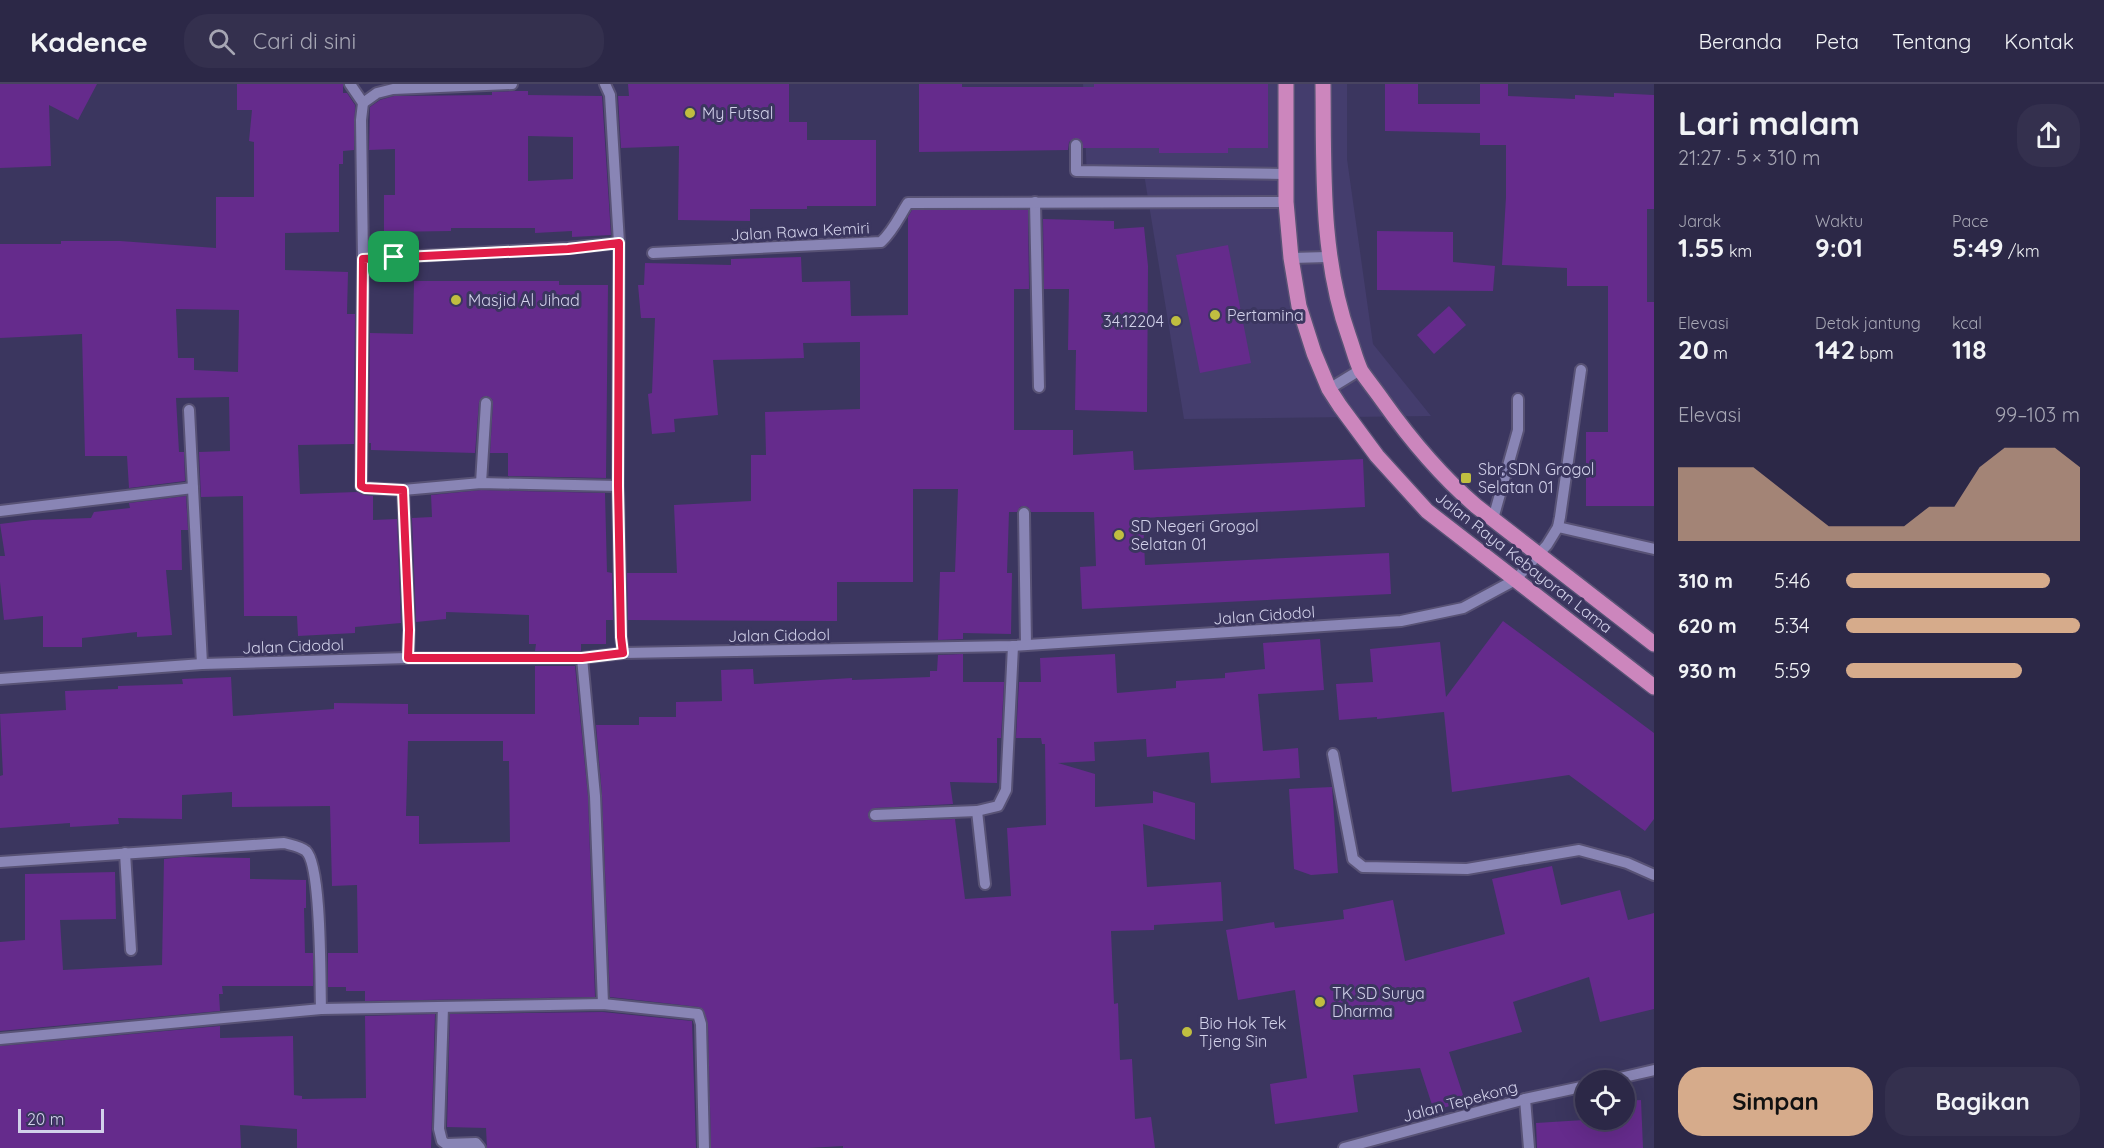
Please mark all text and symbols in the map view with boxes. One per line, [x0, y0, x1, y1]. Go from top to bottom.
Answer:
search box [184, 14, 604, 68]
text: Kadence [30, 24, 148, 59]
icon: search [205, 25, 238, 58]
text: Cari di sini [253, 27, 356, 55]
text: Beranda [1698, 28, 1782, 54]
text: Peta [1815, 28, 1859, 54]
text: Tentang [1892, 28, 1971, 54]
text: Kontak [2004, 28, 2074, 54]
text: Lari malam [1678, 102, 1860, 143]
place label: My Futsal [702, 103, 773, 123]
button: share [2017, 104, 2080, 167]
marker: My Futsal [683, 106, 697, 120]
text: 21:27 · 5 × 310 m [1678, 145, 1821, 170]
text: Jarak [1678, 211, 1721, 231]
text: Waktu [1815, 211, 1863, 231]
text: Pace [1952, 211, 1988, 231]
street label: Jalan Rawa Kemiri [730, 217, 870, 245]
pin [368, 231, 419, 282]
text: 1.55 [1678, 231, 1725, 264]
text: 9:01 [1815, 231, 1863, 264]
text: 5:49 [1952, 231, 2004, 264]
icon: arrive [377, 240, 410, 273]
text: km [1725, 241, 1752, 261]
text: /km [2004, 241, 2040, 261]
place label: Masjid Al Jihad [468, 290, 580, 310]
marker: Masjid Al Jihad [449, 293, 463, 307]
place label: Pertamina [1227, 305, 1304, 325]
marker: Pertamina [1208, 308, 1222, 322]
place label: 34.12204 [1103, 311, 1164, 331]
text: Elevasi [1678, 313, 1729, 333]
text: Detak jantung [1815, 313, 1921, 333]
text: kcal [1952, 313, 1982, 333]
marker: 34.12204 [1169, 314, 1183, 328]
text: 20 [1678, 333, 1709, 366]
text: 142 [1815, 333, 1855, 366]
text: 118 [1952, 333, 1986, 366]
text: m [1709, 343, 1728, 363]
text: bpm [1855, 343, 1894, 363]
text: Elevasi [1678, 402, 1741, 427]
text: 99–103 m [1995, 402, 2080, 427]
place label: Sbr. SDN Grogol Selatan 01 [1478, 459, 1595, 497]
marker: Sbr. SDN Grogol Selatan 01 [1459, 471, 1473, 485]
street label: Jalan Raya Kebayoran Lama [1432, 487, 1616, 637]
place label: SD Negeri Grogol Selatan 01 [1131, 516, 1259, 554]
marker: SD Negeri Grogol Selatan 01 [1112, 528, 1126, 542]
text: 310 m [1678, 568, 1733, 593]
text: 5:46 [1774, 568, 1810, 593]
street label: Jalan Cidodol [1212, 601, 1316, 629]
text: 620 m [1678, 613, 1737, 638]
text: 5:34 [1774, 613, 1810, 638]
street label: Jalan Cidodol [728, 624, 830, 646]
street label: Jalan Cidodol [242, 634, 344, 658]
text: 930 m [1678, 658, 1736, 683]
text: 5:59 [1774, 658, 1811, 683]
place label: TK SD Surya Dharma [1332, 983, 1425, 1021]
marker: TK SD Surya Dharma [1313, 995, 1327, 1009]
place label: Bio Hok Tek Tjeng Sin [1199, 1013, 1286, 1051]
marker: Bio Hok Tek Tjeng Sin [1180, 1025, 1194, 1039]
button: Simpan [1678, 1067, 1873, 1136]
button: Bagikan [1885, 1067, 2080, 1136]
map controls [1575, 1070, 1635, 1130]
button: locate [1575, 1070, 1635, 1130]
street label: Jalan Tepekong [1400, 1076, 1520, 1126]
scale bar [18, 1106, 104, 1134]
text: 20 m [27, 1109, 64, 1129]

